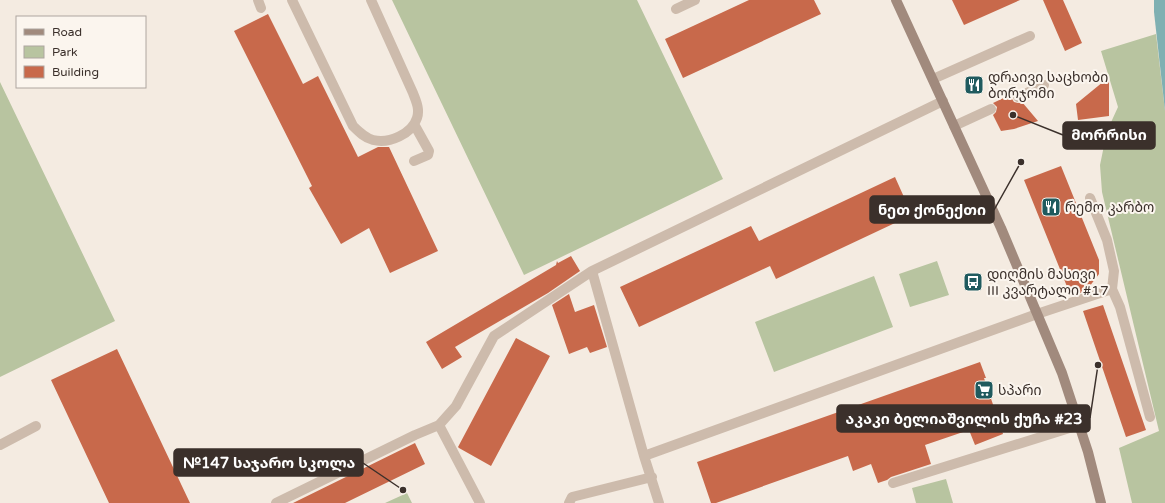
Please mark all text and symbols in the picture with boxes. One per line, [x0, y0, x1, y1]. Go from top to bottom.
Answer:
legend [16, 16, 146, 88]
text: Road [52, 25, 82, 39]
text: Park [52, 45, 78, 59]
text: Building [52, 65, 99, 79]
place label: დრაივი საცხობი ბორჯომი [988, 69, 1108, 102]
restaurant icon: დრაივი საცხობი ბორჯომი [963, 74, 985, 96]
callout: მორრისი [1063, 122, 1155, 149]
text: მორრისი [1071, 126, 1147, 144]
callout: ნეთ ქონექთი [870, 196, 994, 223]
restaurant icon: რემო კარბო [1040, 196, 1062, 218]
place label: რემო კარბო [1065, 199, 1154, 216]
text: ნეთ ქონექთი [878, 201, 986, 219]
place label: დიღმის მასივი III კვარტალი #17 [987, 266, 1109, 299]
bus stop icon: დიღმის მასივი III კვარტალი #17 [962, 271, 984, 293]
supermarket icon: სპარი [973, 379, 995, 401]
place label: სპარი [998, 382, 1041, 399]
callout: აკაკი ბელიაშვილის ქუჩა #23 [837, 405, 1090, 432]
text: აკაკი ბელიაშვილის ქუჩა #23 [846, 410, 1082, 428]
callout: №147 საჯარო სკოლა [174, 449, 363, 476]
text: №147 საჯარო სკოლა [183, 454, 356, 472]

